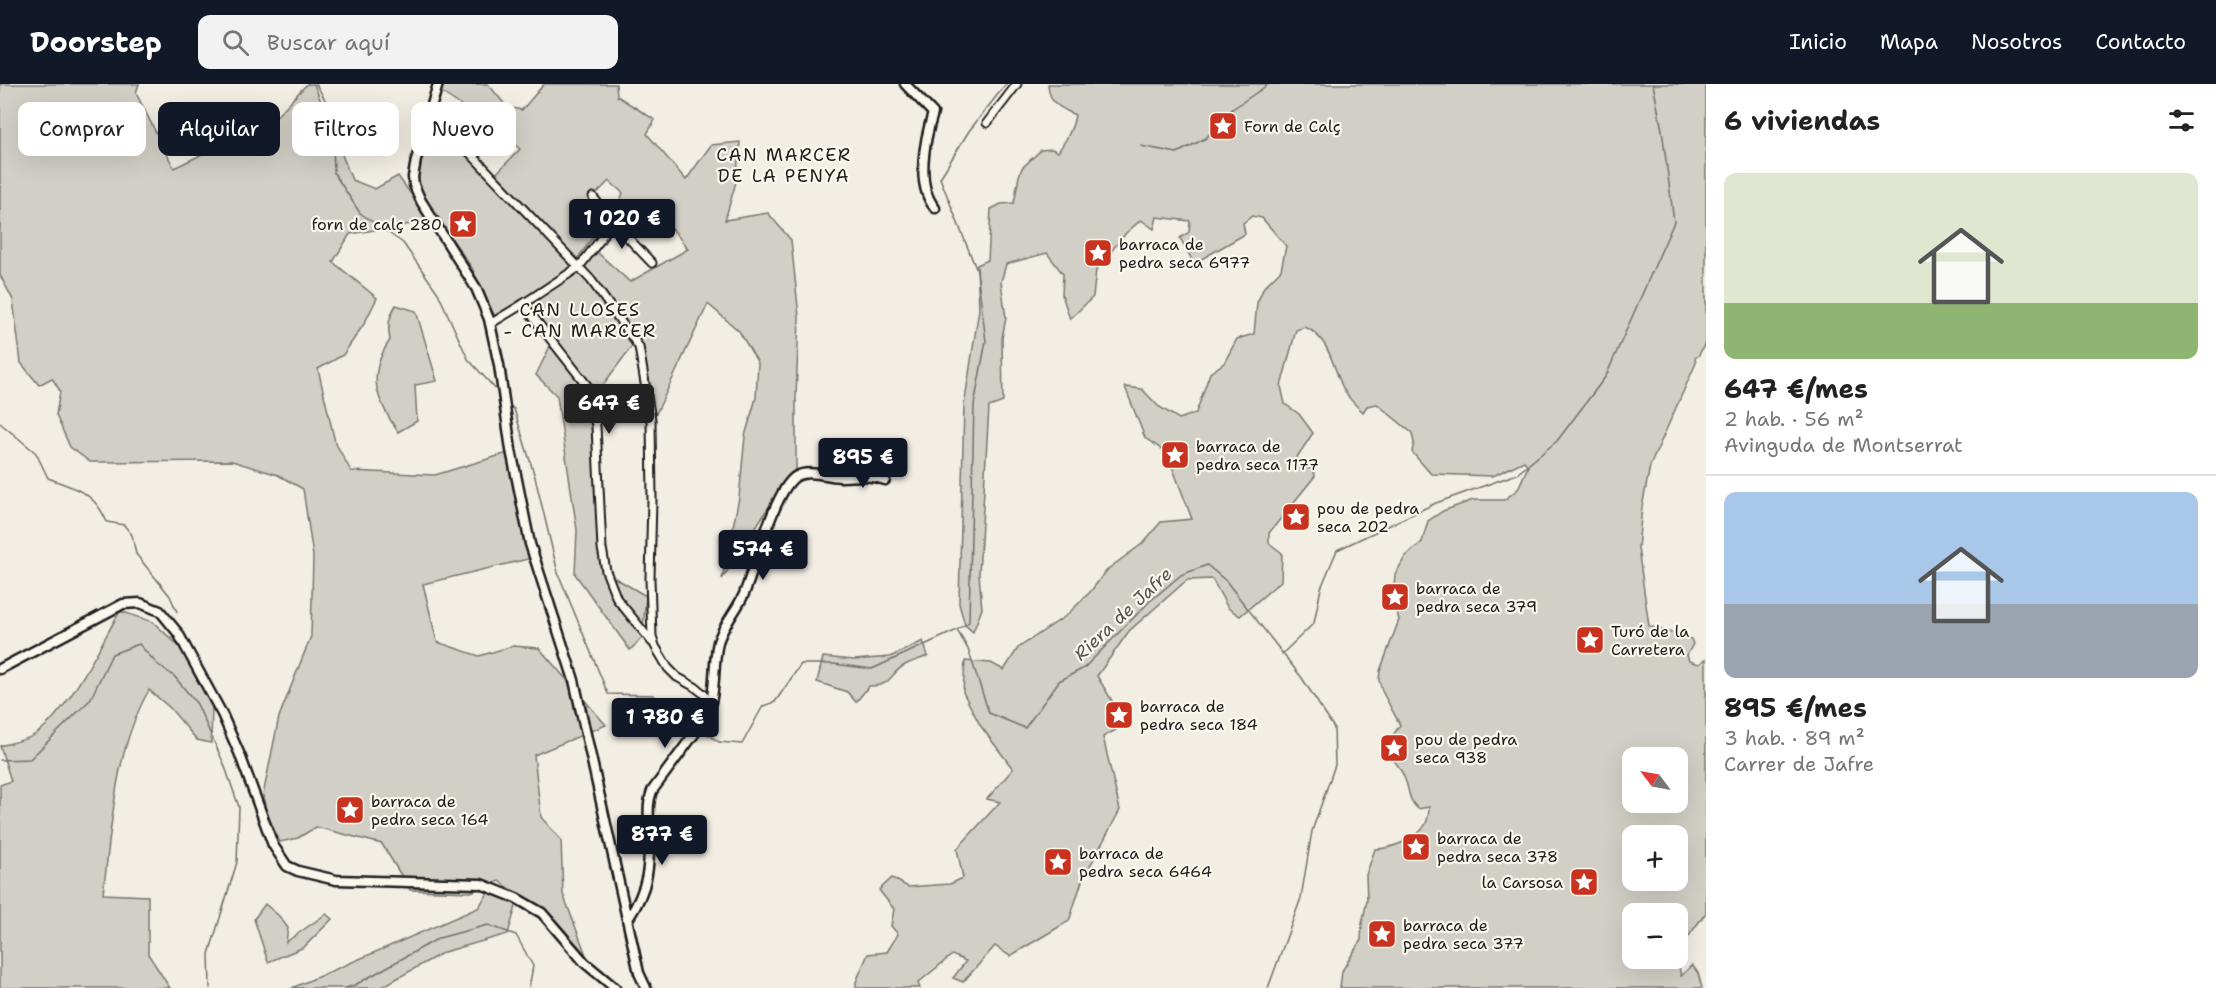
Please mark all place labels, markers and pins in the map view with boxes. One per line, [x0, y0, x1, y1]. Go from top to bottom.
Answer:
place icon: Forn de Calç [1207, 110, 1239, 142]
place label: Forn de Calç [1244, 116, 1341, 137]
pin: 1 020 € [567, 199, 677, 250]
place icon: forn de calç 280 [447, 208, 479, 240]
place label: forn de calç 280 [312, 214, 442, 235]
place label: barraca de pedra seca 6977 [1119, 234, 1250, 273]
place icon: barraca de pedra seca 6977 [1082, 237, 1114, 269]
pin: 647 € [567, 384, 651, 435]
place label: barraca de pedra seca 1177 [1196, 436, 1319, 475]
pin: 895 € [821, 438, 905, 489]
place icon: barraca de pedra seca 1177 [1159, 439, 1191, 471]
place label: pou de pedra seca 202 [1317, 498, 1419, 537]
place icon: pou de pedra seca 202 [1280, 501, 1312, 533]
pin: 574 € [721, 530, 805, 581]
place label: barraca de pedra seca 379 [1416, 578, 1537, 617]
place icon: barraca de pedra seca 379 [1379, 581, 1411, 613]
place label: Turó de la Carretera [1611, 621, 1689, 660]
place icon: Turó de la Carretera [1574, 624, 1606, 656]
place label: barraca de pedra seca 184 [1140, 696, 1258, 735]
pin: 1 780 € [610, 698, 720, 749]
place icon: barraca de pedra seca 184 [1103, 699, 1135, 731]
place label: pou de pedra seca 938 [1415, 729, 1517, 768]
place icon: pou de pedra seca 938 [1378, 732, 1410, 764]
place label: barraca de pedra seca 164 [371, 791, 489, 830]
place icon: barraca de pedra seca 164 [334, 794, 366, 826]
pin: 877 € [620, 815, 704, 866]
place label: barraca de pedra seca 378 [1437, 828, 1558, 867]
place icon: barraca de pedra seca 378 [1400, 831, 1432, 863]
place label: barraca de pedra seca 6464 [1079, 843, 1212, 882]
place icon: barraca de pedra seca 6464 [1042, 846, 1074, 878]
place icon: la Carsosa [1568, 866, 1600, 898]
place label: la Carsosa [1482, 872, 1563, 893]
place label: barraca de pedra seca 377 [1403, 915, 1524, 954]
place icon: barraca de pedra seca 377 [1366, 918, 1398, 950]

